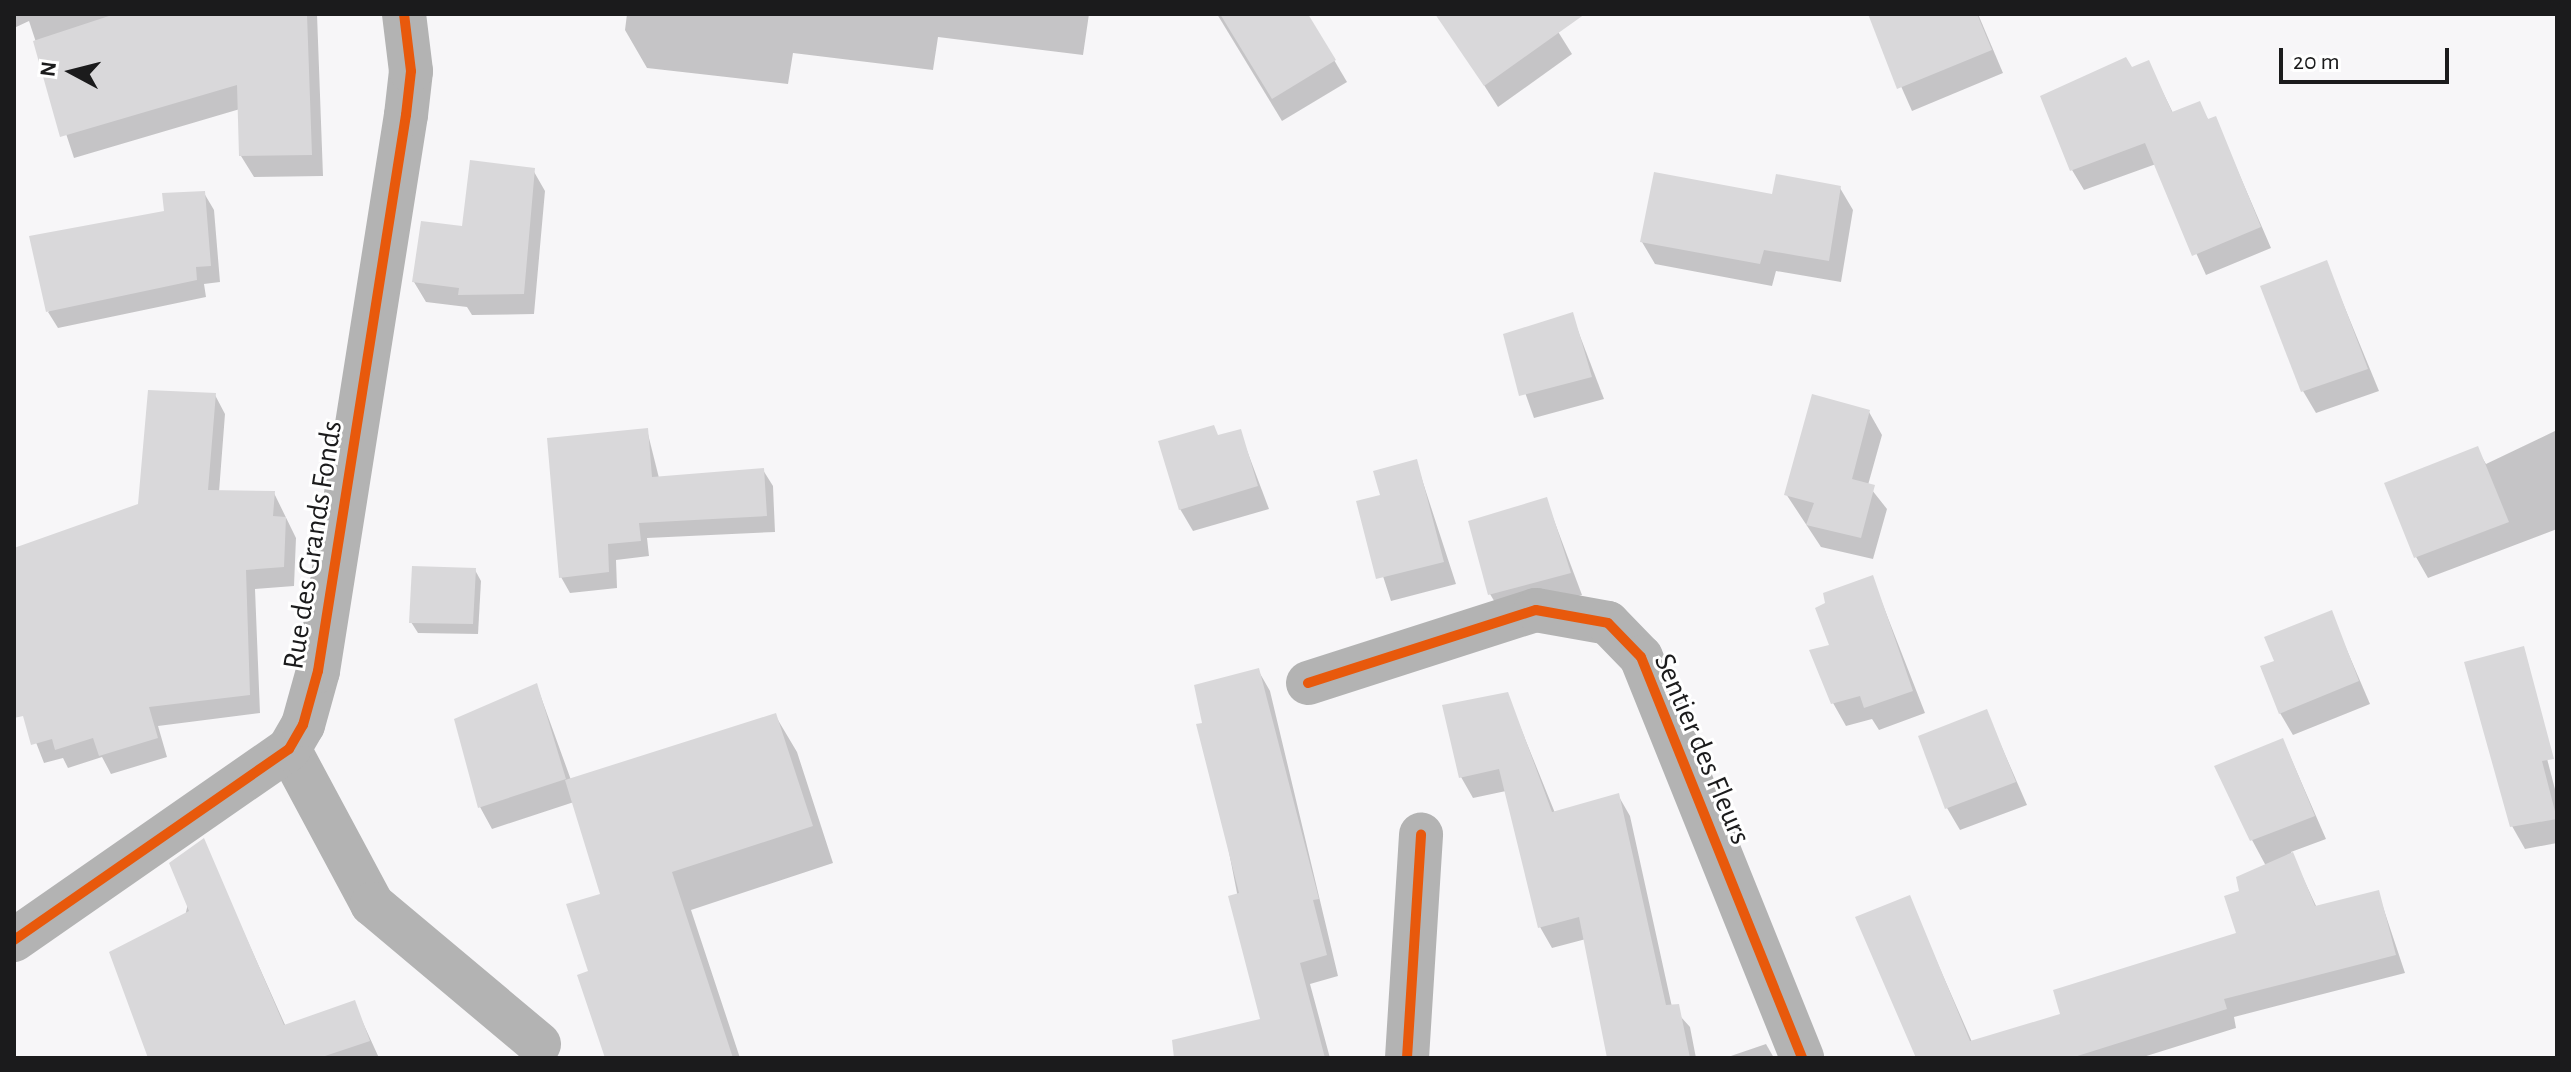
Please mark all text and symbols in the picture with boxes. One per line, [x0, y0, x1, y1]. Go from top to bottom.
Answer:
north arrow [32, 32, 112, 112]
scale bar [2283, 32, 2453, 82]
text: 20 m [2293, 50, 2340, 74]
text: N [36, 60, 60, 78]
street label: Rue des Grands Fonds [276, 418, 350, 672]
street label: Sentier des Fleurs [1646, 648, 1758, 850]

